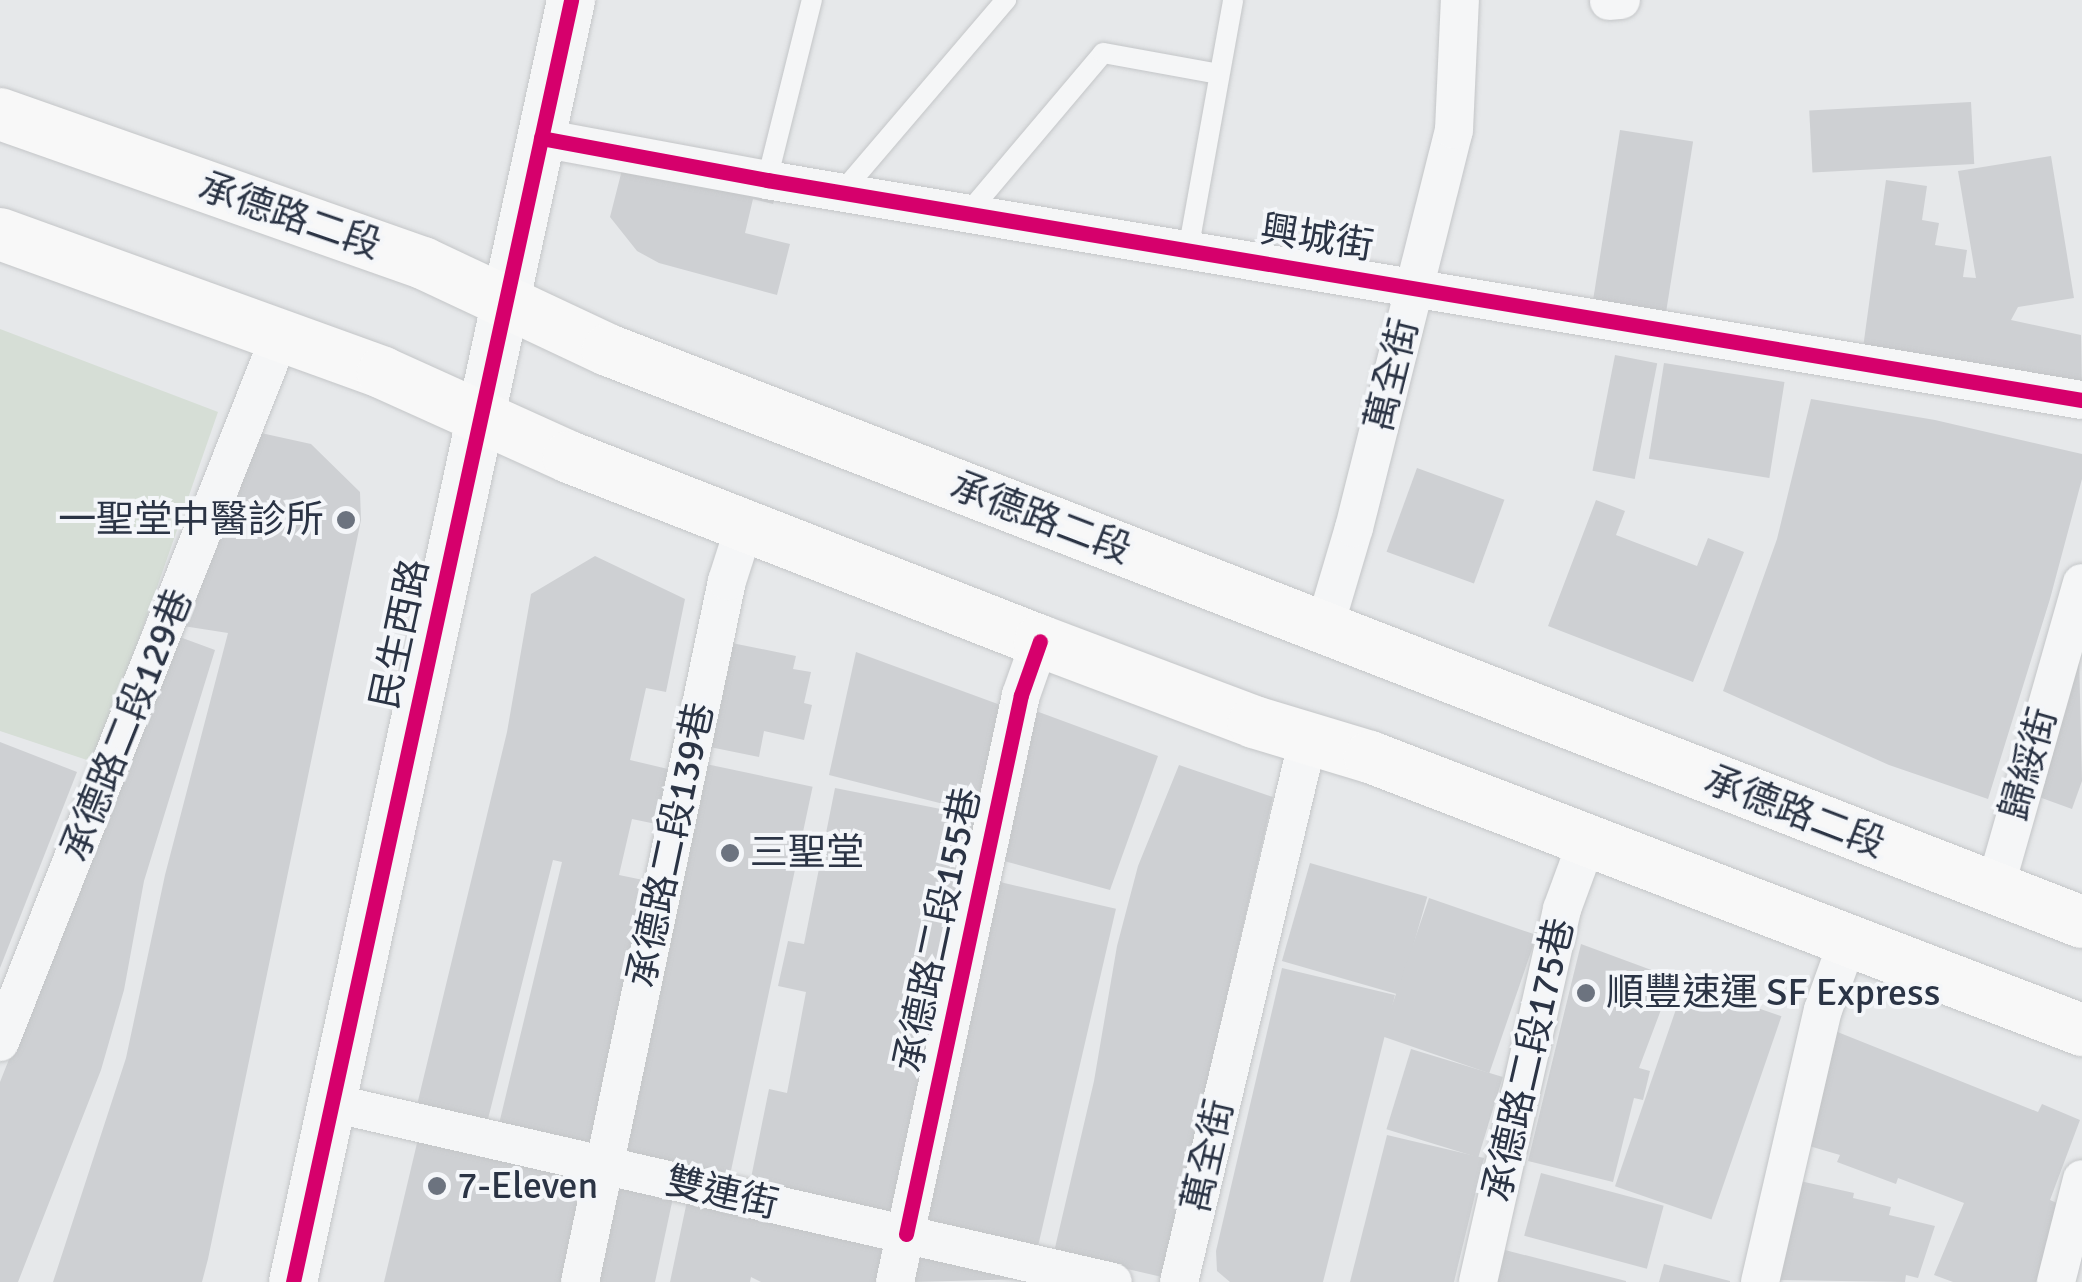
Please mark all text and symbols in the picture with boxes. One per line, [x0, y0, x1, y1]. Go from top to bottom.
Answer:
street label: 承德路二段 [193, 164, 387, 268]
street label: 興城街 [1257, 207, 1377, 269]
street label: 萬全街 [1356, 314, 1428, 436]
street label: 承德路二段 [944, 463, 1138, 573]
place label: 一聖堂中醫診所 [58, 497, 324, 543]
marker: 一聖堂中醫診所 [333, 507, 359, 533]
street label: 民生西路 [362, 555, 438, 713]
street label: 承德路二段129巷 [52, 582, 202, 868]
street label: 承德路二段139巷 [619, 699, 723, 991]
street label: 歸綏街 [1991, 703, 2067, 825]
street label: 承德路二段 [1698, 757, 1892, 867]
street label: 承德路二段155巷 [886, 784, 990, 1076]
place label: 三聖堂 [750, 830, 864, 876]
marker: 三聖堂 [719, 842, 741, 864]
street label: 承德路二段175巷 [1474, 914, 1584, 1206]
place label: 順豐速運 SF Express [1606, 970, 1940, 1016]
marker: 順豐速運 SF Express [1575, 982, 1597, 1004]
street label: 萬全街 [1173, 1095, 1243, 1217]
street label: 雙連街 [661, 1158, 783, 1228]
place label: 7-Eleven [457, 1163, 598, 1209]
marker: 7-Eleven [426, 1175, 448, 1197]

